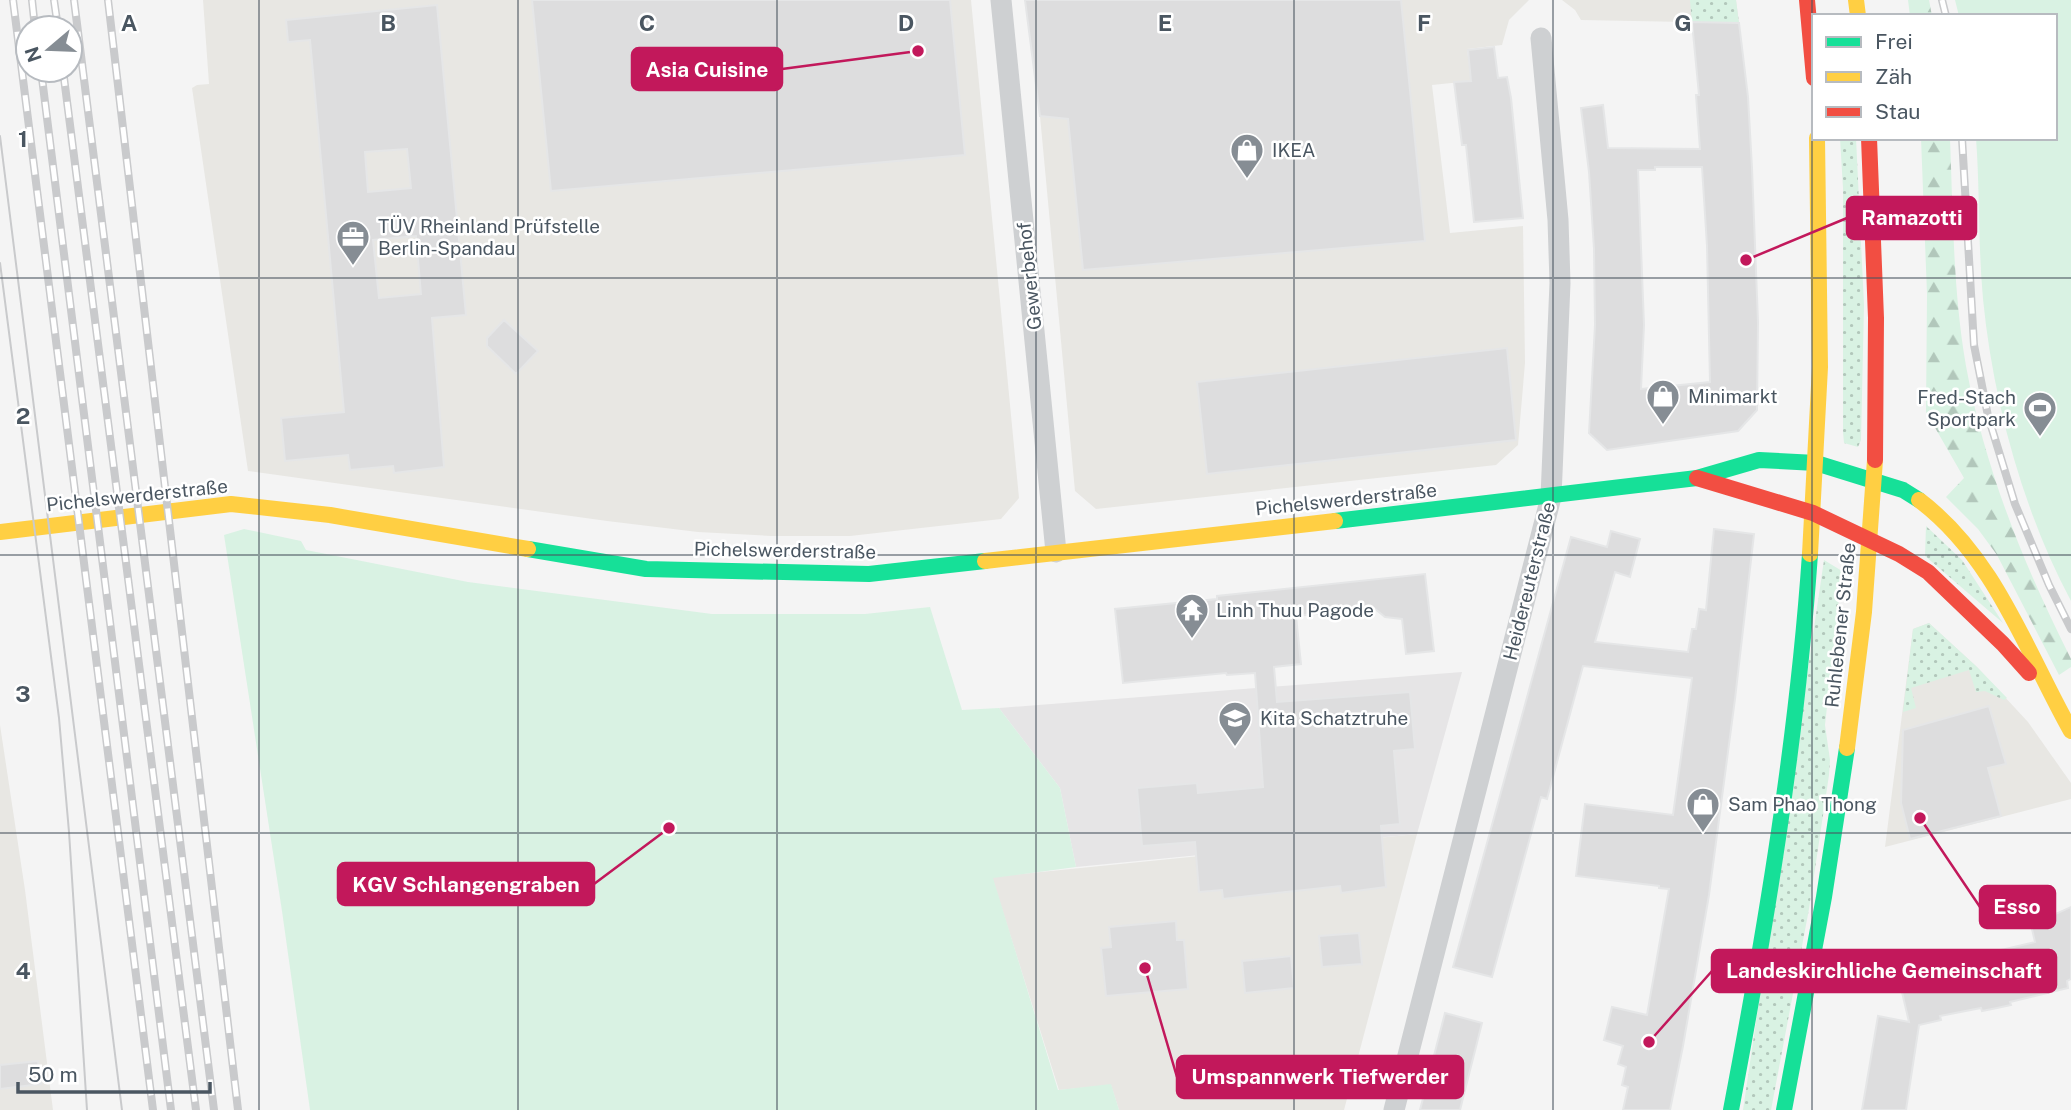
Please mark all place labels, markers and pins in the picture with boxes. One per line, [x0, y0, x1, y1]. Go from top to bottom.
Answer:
callout: Asia Cuisine [632, 48, 782, 90]
shop icon: IKEA [1228, 131, 1266, 180]
place label: IKEA [1272, 139, 1316, 161]
callout: Ramazotti [1847, 197, 1976, 239]
place label: TÜV Rheinland Prüfstelle Berlin-Spandau [378, 215, 600, 259]
office icon: TÜV Rheinland Prüfstelle Berlin-Spandau [334, 218, 372, 267]
shop icon: Minimarkt [1644, 377, 1682, 426]
place label: Minimarkt [1688, 385, 1778, 407]
place label: Fred-Stach Sportpark [1917, 386, 2016, 430]
sports icon: Fred-Stach Sportpark [2021, 389, 2059, 438]
temple icon: Linh Thuu Pagode [1173, 591, 1211, 640]
place label: Linh Thuu Pagode [1216, 599, 1374, 621]
school or university icon: Kita Schatztruhe [1216, 699, 1254, 748]
place label: Kita Schatztruhe [1260, 707, 1408, 729]
shop icon: Sam Phao Thong [1684, 785, 1722, 834]
place label: Sam Phao Thong [1728, 793, 1877, 815]
callout: KGV Schlangengraben [338, 863, 594, 905]
callout: Esso [1980, 886, 2055, 928]
callout: Landeskirchliche Gemeinschaft [1712, 950, 2056, 992]
callout: Umspannwerk Tiefwerder [1177, 1056, 1463, 1098]

